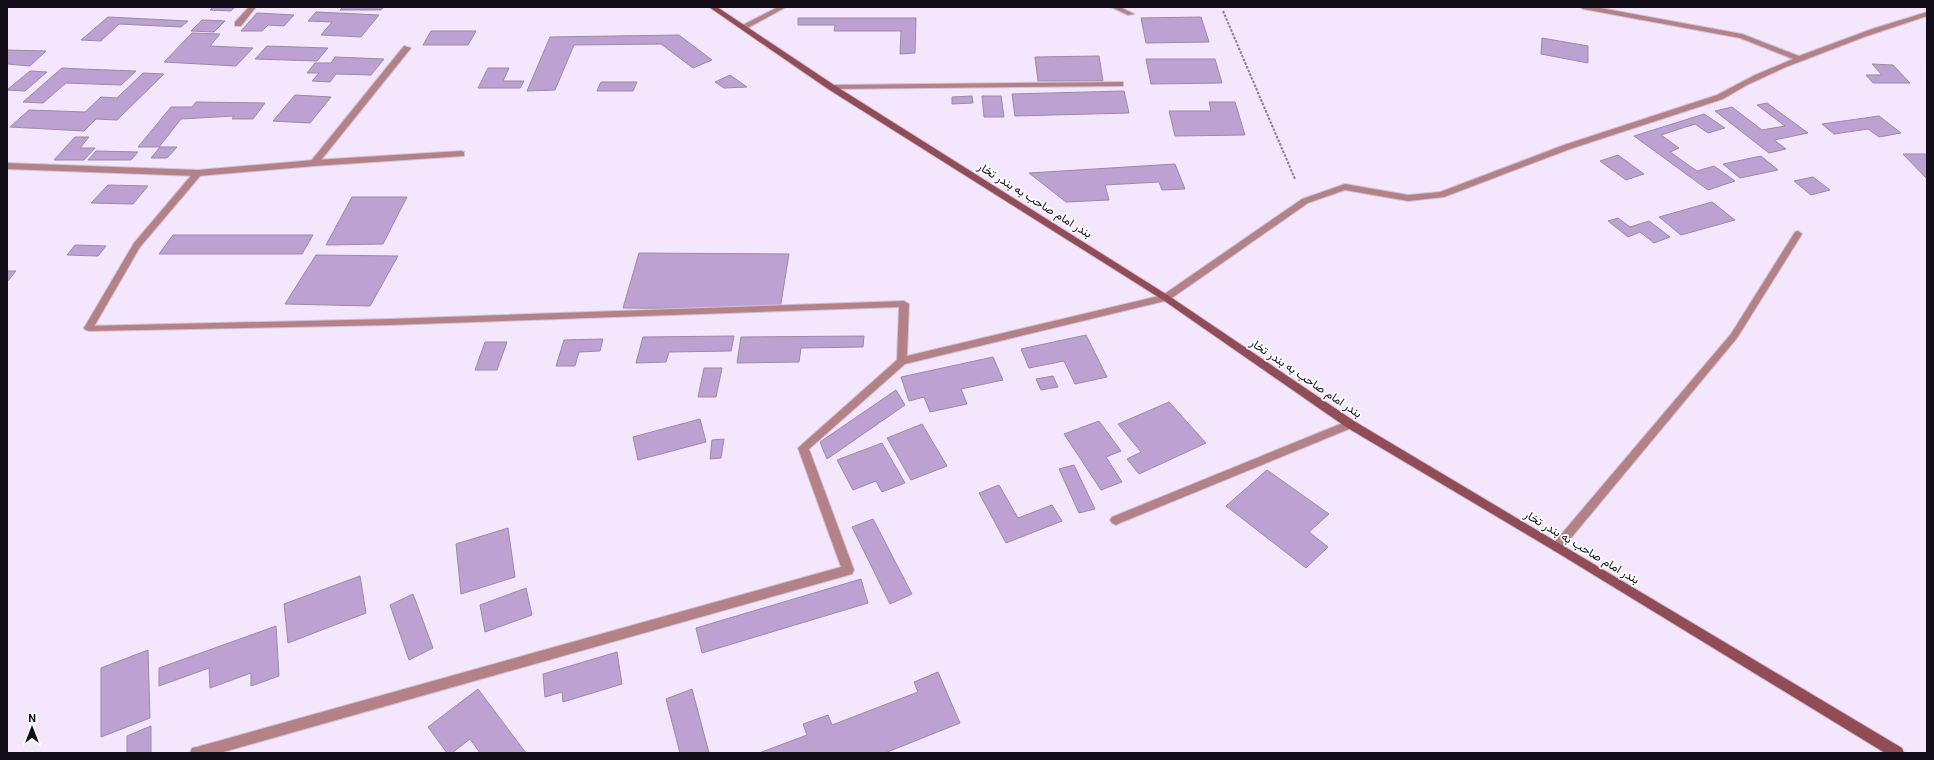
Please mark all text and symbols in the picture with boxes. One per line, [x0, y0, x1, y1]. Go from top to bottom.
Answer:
street label: بندر امام صاحب به بندر تخار [974, 159, 1095, 242]
street label: بندر امام صاحب به بندر تخار [1246, 335, 1365, 421]
street label: بندر امام صاحب به بندر تخار [1521, 507, 1642, 588]
north arrow [12, 708, 52, 748]
text: N [28, 712, 36, 725]

